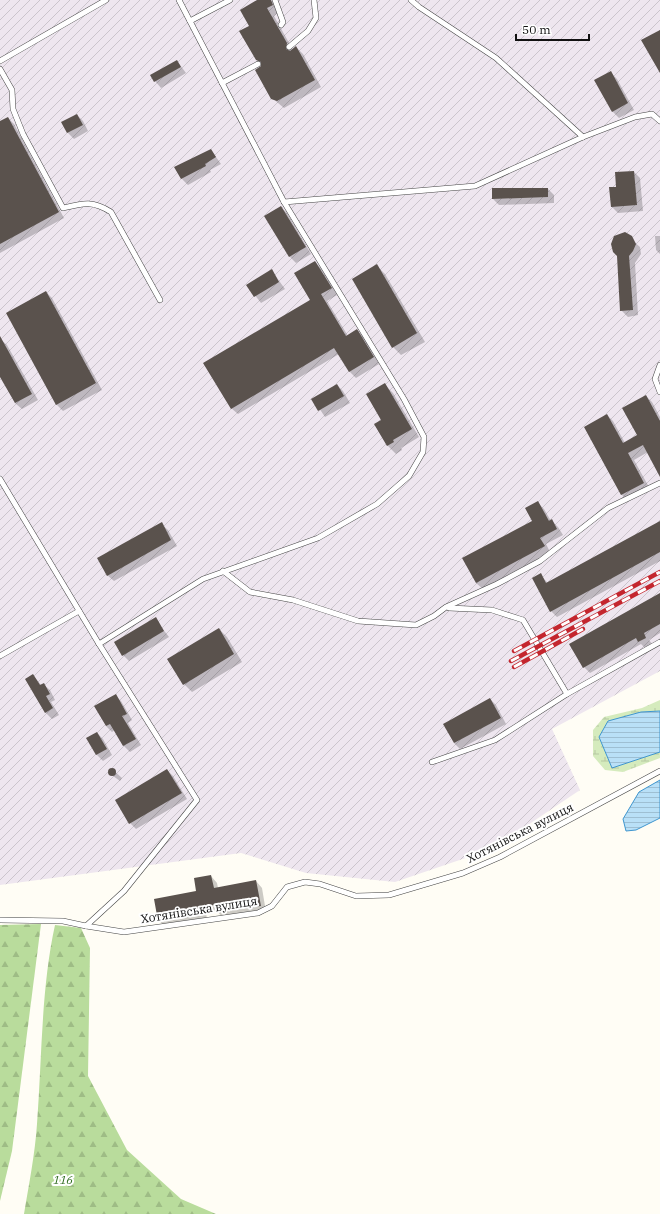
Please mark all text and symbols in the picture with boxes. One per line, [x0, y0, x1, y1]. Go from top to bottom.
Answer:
scale bar [516, 16, 589, 42]
text: 50 m [522, 22, 551, 37]
street label: Хотянівська вулиця [464, 799, 576, 866]
street label: Хотянівська вулиця [139, 893, 258, 926]
park label: 116 [53, 1172, 73, 1187]

